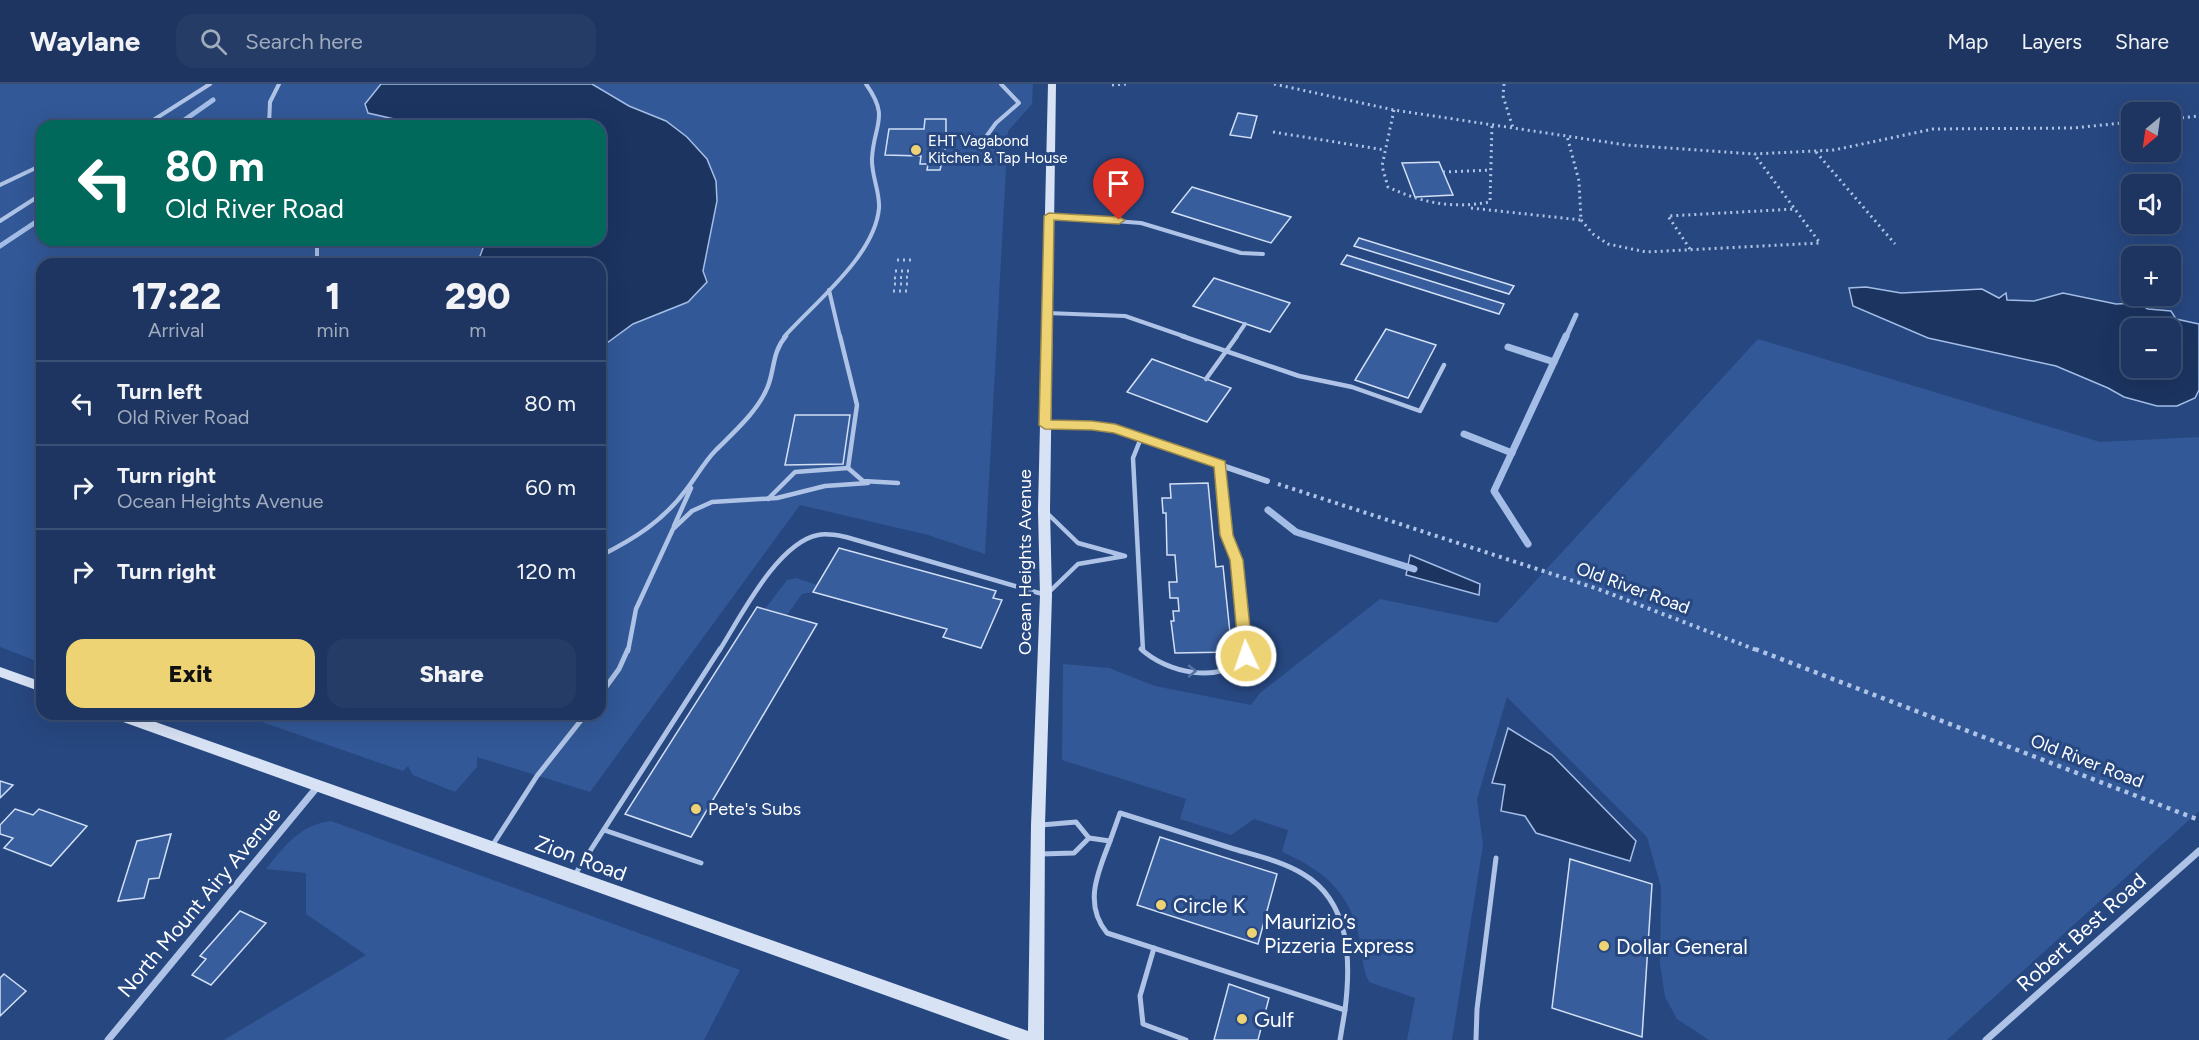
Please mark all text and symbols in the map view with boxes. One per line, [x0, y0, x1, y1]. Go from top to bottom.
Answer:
search box [176, 14, 596, 68]
text: Waylane [30, 24, 140, 58]
icon: search [197, 25, 230, 58]
text: Search here [245, 28, 363, 55]
text: Map [1948, 29, 1988, 54]
text: Layers [2021, 29, 2082, 54]
text: Share [2115, 29, 2169, 54]
north arrow [2121, 102, 2181, 162]
map controls [2121, 102, 2181, 378]
place label: EHT Vagabond Kitchen & Tap House [928, 132, 1067, 167]
text: 80 m [165, 141, 265, 192]
marker: EHT Vagabond Kitchen & Tap House [909, 143, 923, 157]
icon: left [66, 144, 144, 222]
pin [1093, 158, 1144, 220]
icon: arrive [1102, 167, 1135, 200]
button: sound [2121, 174, 2181, 234]
text: Old River Road [165, 192, 344, 225]
button: + [2121, 246, 2181, 306]
text: 17:22 [131, 275, 221, 318]
text: 1 [325, 275, 341, 318]
text: 290 [445, 275, 511, 318]
text: Arrival [148, 318, 204, 342]
text: min [317, 318, 349, 342]
text: m [469, 318, 486, 342]
button: − [2121, 318, 2181, 378]
text: Turn left [117, 378, 203, 405]
icon: left [66, 387, 99, 420]
text: 80 m [524, 390, 576, 417]
text: Old River Road [117, 405, 250, 429]
text: Turn right [117, 462, 216, 489]
street label: Ocean Heights Avenue [1014, 469, 1036, 655]
icon: right [66, 471, 99, 504]
text: 60 m [525, 474, 576, 501]
text: Ocean Heights Avenue [117, 489, 324, 513]
icon: right [66, 555, 99, 588]
street label: Old River Road [1573, 557, 1693, 619]
text: Turn right [117, 558, 216, 585]
text: 120 m [516, 558, 576, 585]
position arrow [1214, 624, 1278, 688]
button: Exit [66, 639, 315, 708]
button: Share [327, 639, 576, 708]
one-way arrow [1187, 665, 1196, 677]
street label: Old River Road [2027, 729, 2147, 793]
place label: Pete's Subs [708, 798, 801, 820]
street label: North Mount Airy Avenue [112, 802, 286, 1002]
marker: Pete's Subs [689, 802, 703, 816]
street label: Zion Road [532, 830, 630, 886]
street label: Robert Best Road [2011, 868, 2151, 996]
place label: Circle K [1173, 893, 1246, 918]
marker: Circle K [1154, 898, 1168, 912]
place label: Maurizio’s Pizzeria Express [1264, 909, 1414, 958]
marker: Maurizio’s Pizzeria Express [1245, 926, 1259, 940]
place label: Dollar General [1616, 934, 1748, 959]
marker: Dollar General [1597, 939, 1611, 953]
place label: Gulf [1254, 1007, 1294, 1032]
marker: Gulf [1235, 1012, 1249, 1026]

